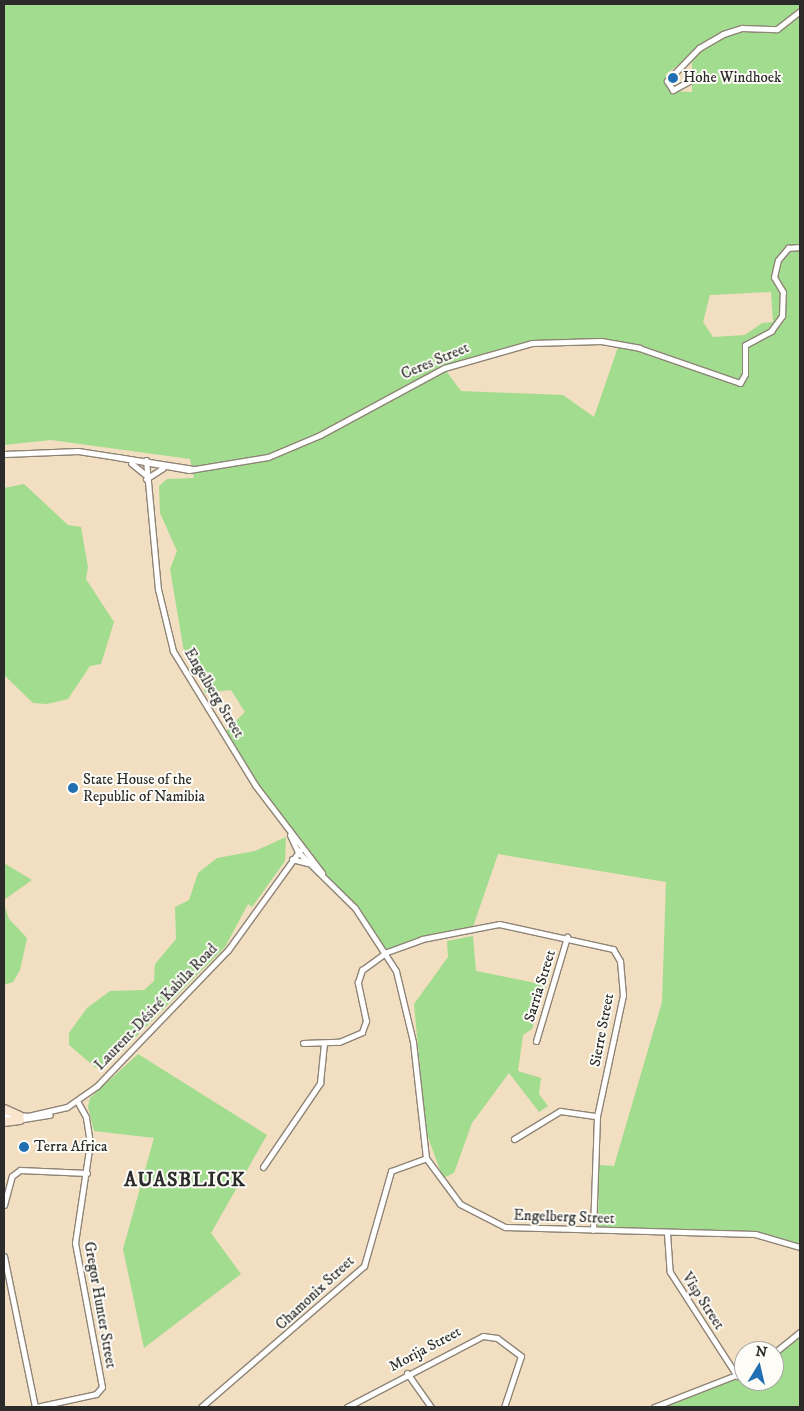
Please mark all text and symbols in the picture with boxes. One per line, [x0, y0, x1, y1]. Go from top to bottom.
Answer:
place label: Hohe Windhoek [683, 69, 781, 87]
marker: Hohe Windhoek [667, 72, 679, 84]
street label: Ceres Street [398, 339, 472, 383]
street label: Engelberg Street [180, 645, 248, 741]
place label: State House of the Republic of Namibia [83, 770, 205, 805]
marker: State House of the Republic of Namibia [67, 782, 79, 794]
street label: Laurent-Désiré Kabila Road [91, 940, 221, 1074]
street label: Sarria Street [521, 948, 559, 1024]
street label: Sierre Street [586, 992, 618, 1068]
place label: Terra Africa [34, 1138, 107, 1156]
marker: Terra Africa [18, 1141, 30, 1153]
district label: AUASBLICK [123, 1168, 247, 1192]
street label: Engelberg Street [513, 1206, 615, 1228]
street label: Gregor Hunter Street [80, 1240, 120, 1370]
street label: Chamonix Street [272, 1252, 358, 1334]
street label: Visp Street [678, 1269, 728, 1333]
street label: Morija Street [386, 1323, 464, 1375]
north arrow [734, 1341, 784, 1391]
text: N [754, 1342, 768, 1362]

